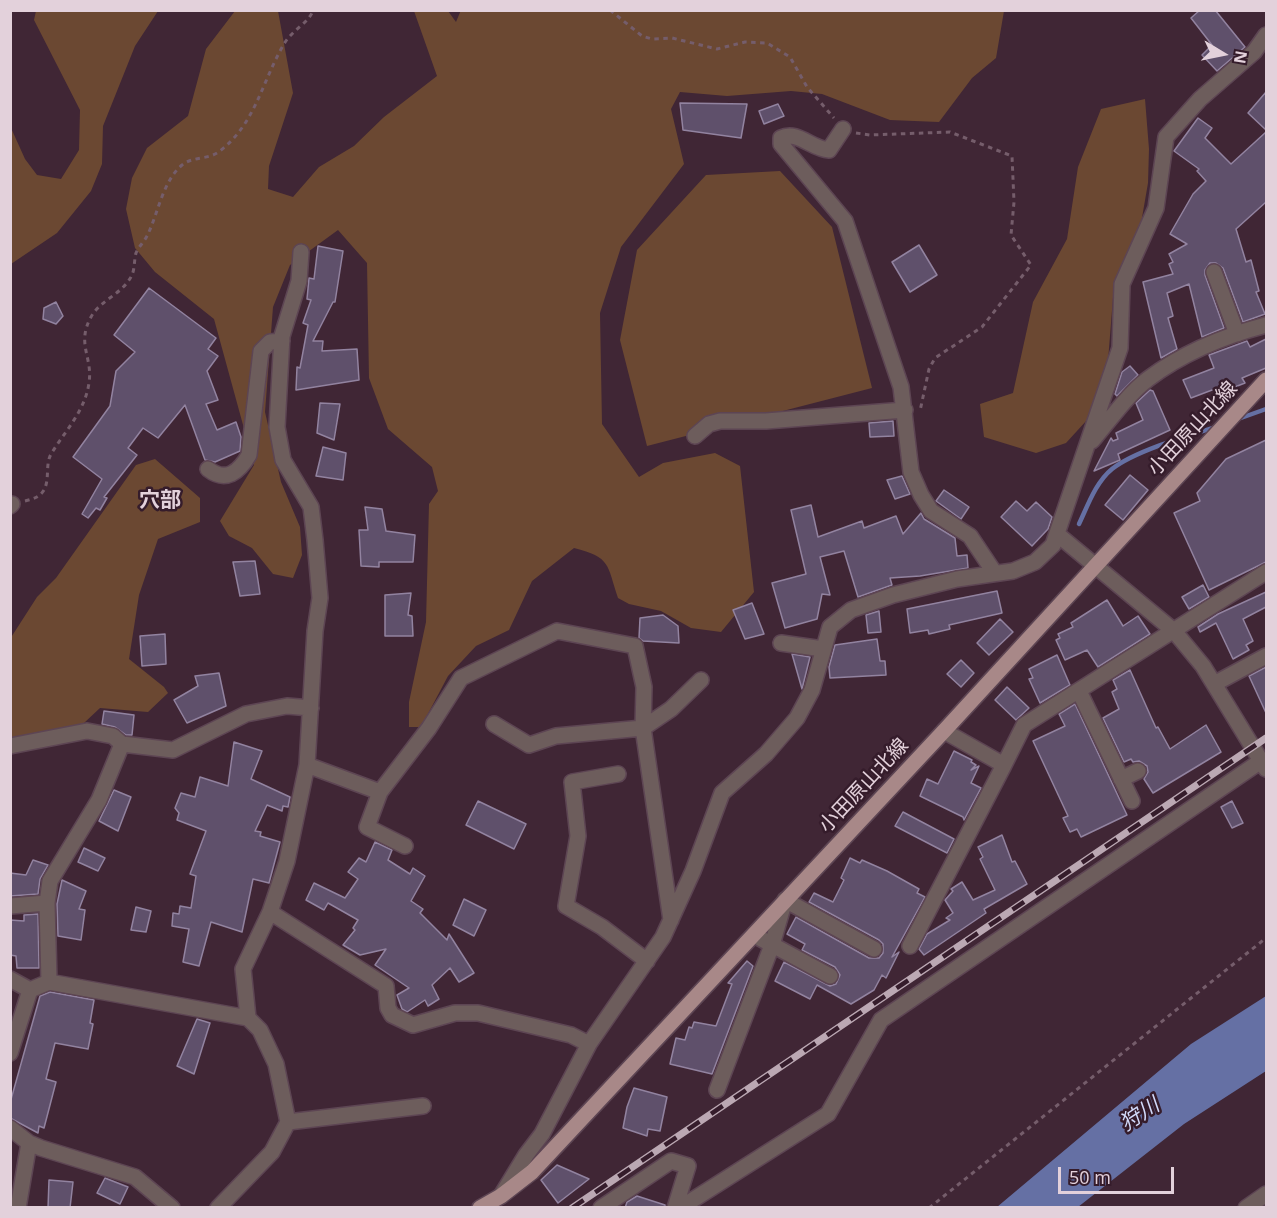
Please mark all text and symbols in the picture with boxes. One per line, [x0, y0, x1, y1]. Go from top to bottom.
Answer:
north arrow [1193, 24, 1253, 84]
text: N [1229, 49, 1253, 65]
street label: 小田原山北線 [1143, 377, 1243, 481]
district label: 穴部 [139, 488, 181, 514]
street label: 小田原山北線 [814, 734, 914, 838]
water label: 狩川 [1116, 1093, 1164, 1137]
scale bar [1061, 1155, 1176, 1193]
text: 50 m [1069, 1165, 1111, 1189]

